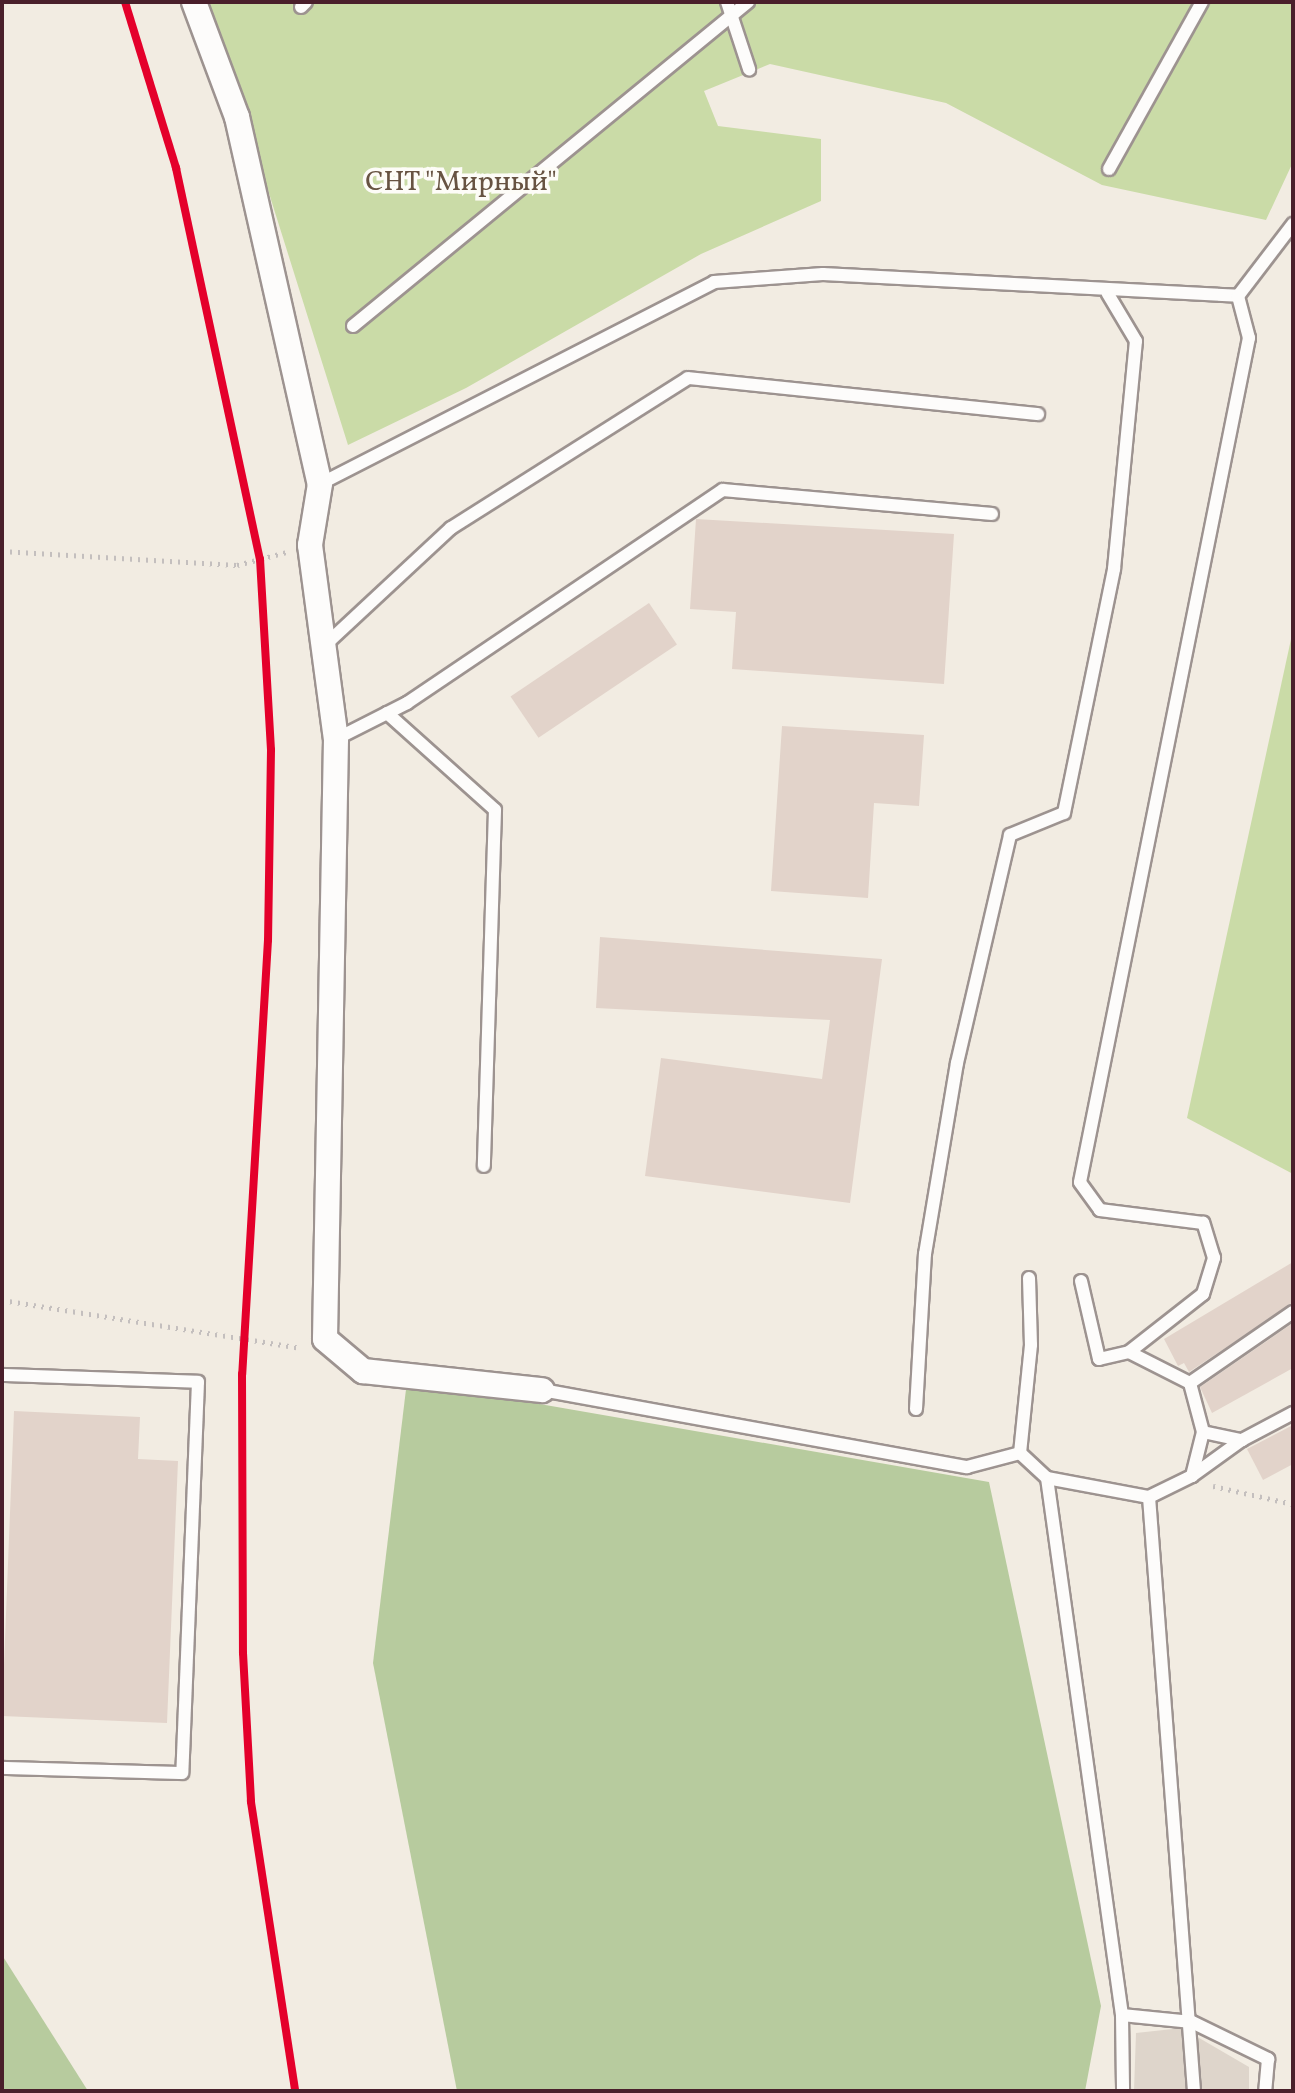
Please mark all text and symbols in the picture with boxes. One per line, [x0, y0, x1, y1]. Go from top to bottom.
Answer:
park label: СНТ "Мирный" [365, 166, 557, 200]

